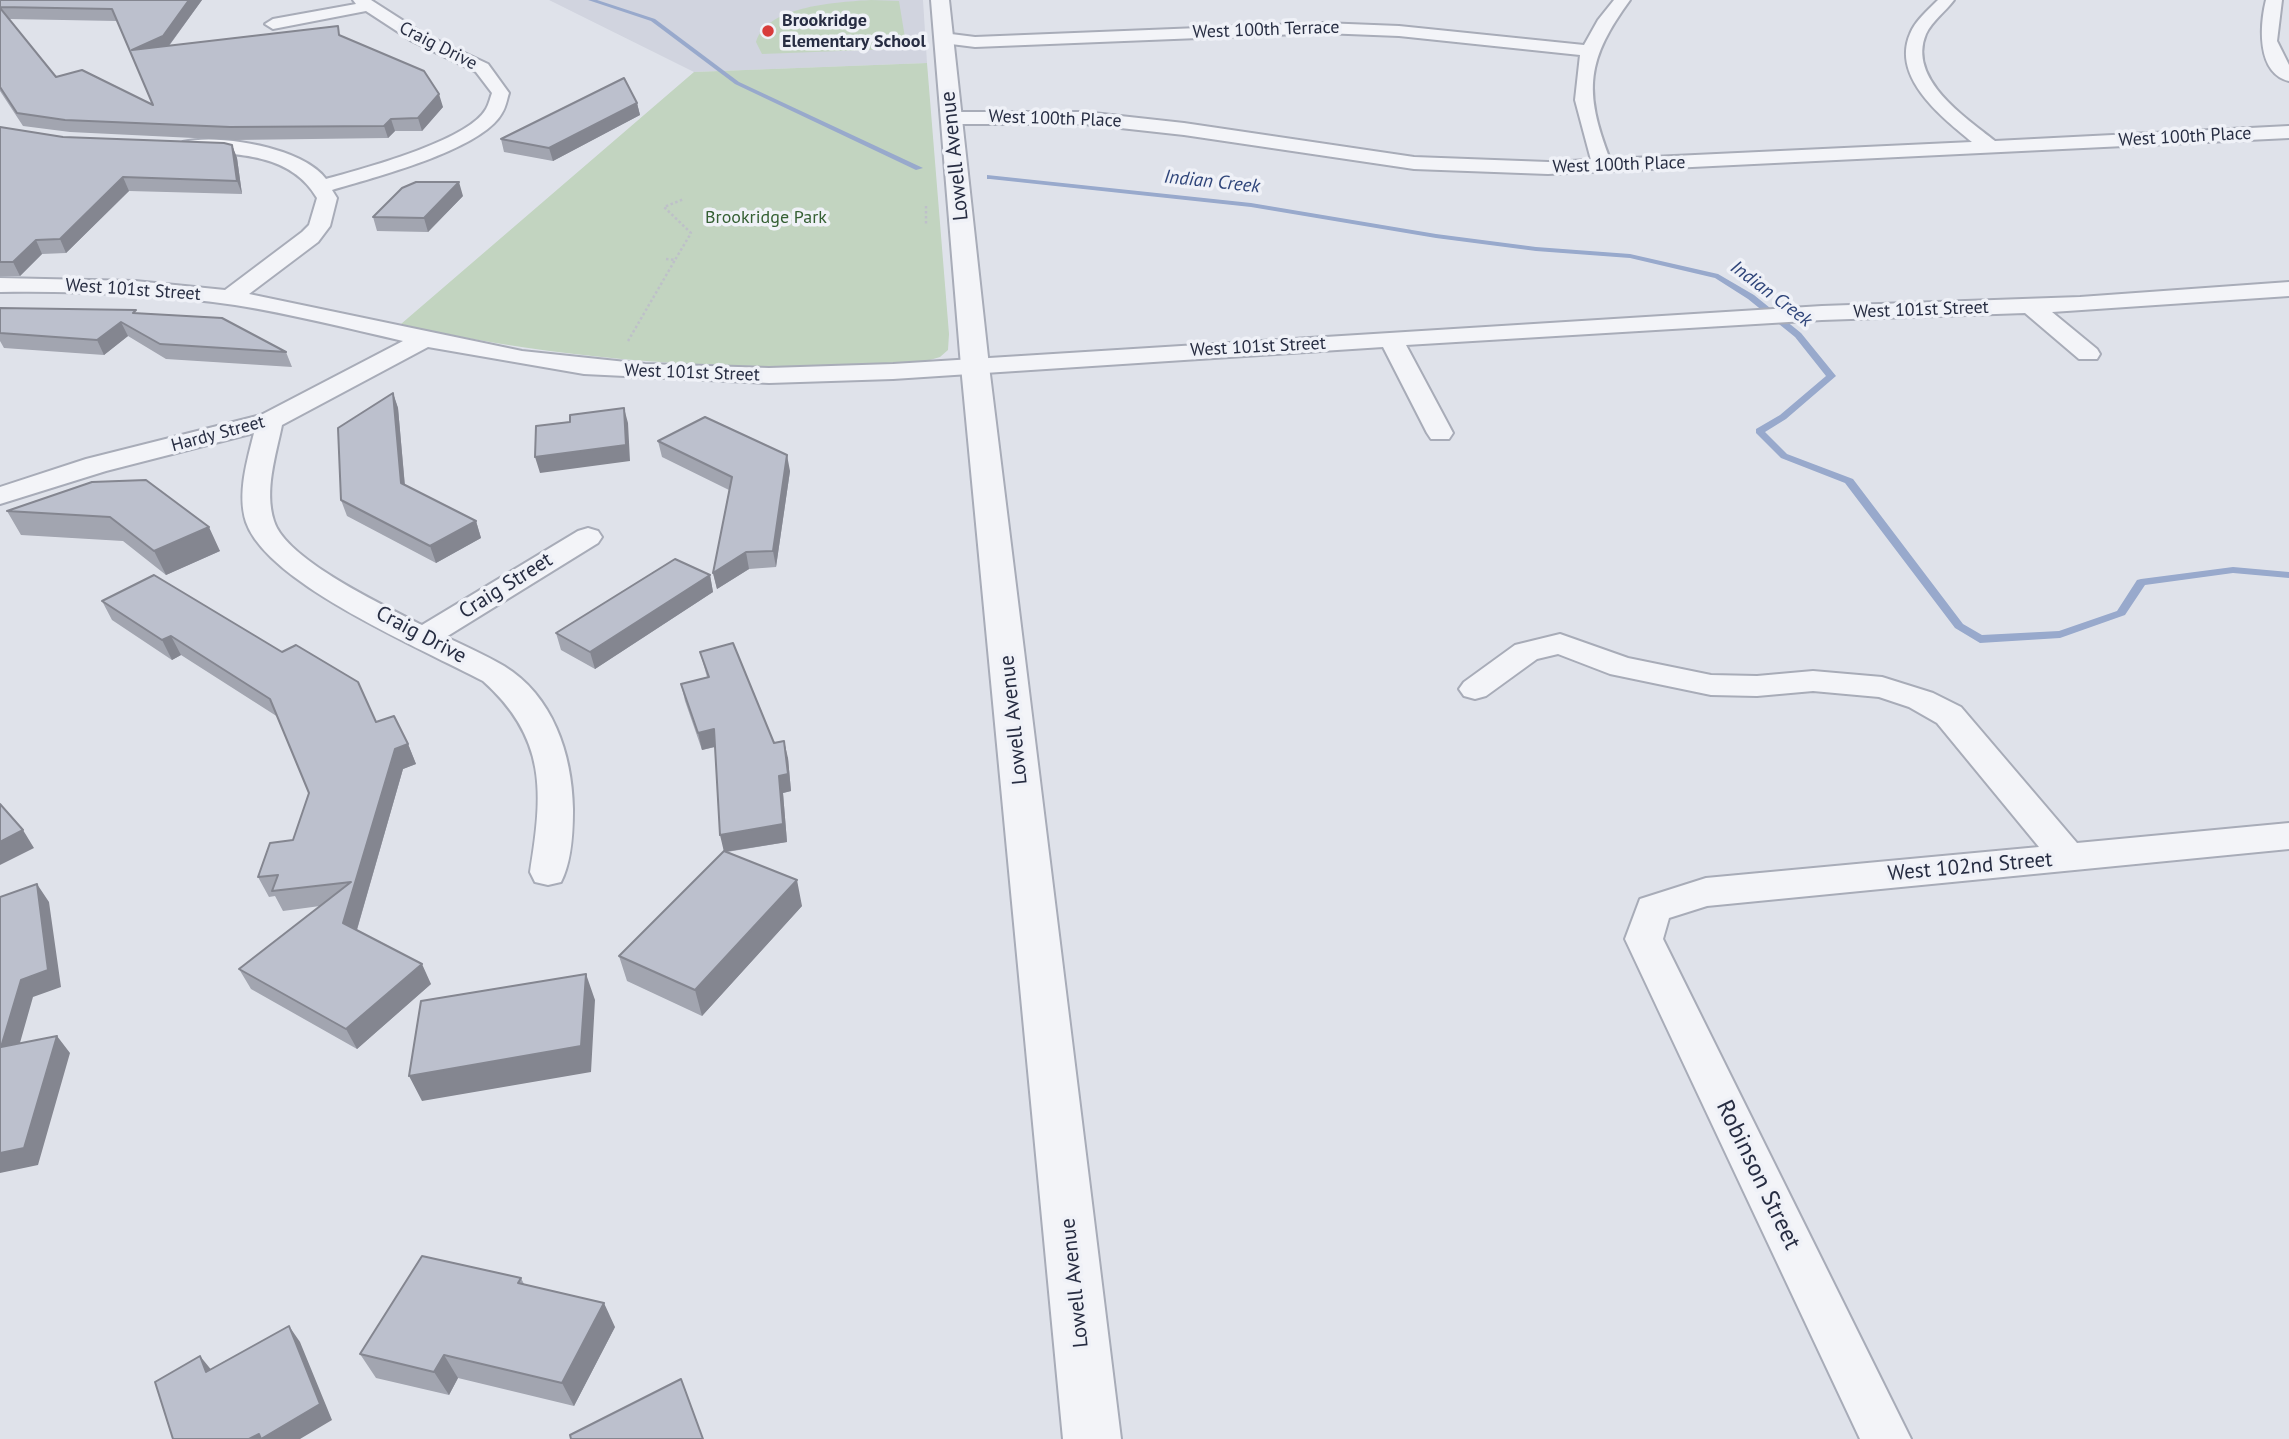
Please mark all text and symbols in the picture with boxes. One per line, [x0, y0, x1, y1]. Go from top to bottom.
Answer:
place label: Brookridge Elementary School [782, 10, 926, 52]
street label: Craig Drive [395, 17, 481, 75]
street label: West 100th Terrace [1192, 17, 1340, 43]
marker: Brookridge Elementary School [760, 23, 776, 39]
street label: Lowell Avenue [936, 90, 974, 222]
street label: West 100th Place [988, 106, 1122, 132]
street label: West 100th Place [2118, 123, 2252, 151]
street label: West 100th Place [1552, 152, 1686, 178]
water label: Indian Creek [1163, 166, 1261, 198]
park label: Brookridge Park [705, 207, 827, 229]
water label: Indian Creek [1726, 256, 1816, 332]
street label: West 101st Street [65, 274, 201, 306]
street label: West 101st Street [1853, 297, 1989, 323]
street label: West 101st Street [1190, 333, 1326, 361]
street label: West 101st Street [624, 360, 760, 386]
street label: Hardy Street [169, 411, 267, 457]
street label: Craig Street [455, 547, 557, 625]
street label: Craig Drive [371, 601, 471, 669]
street label: Lowell Avenue [995, 654, 1033, 786]
street label: West 102nd Street [1887, 847, 2053, 887]
street label: Robinson Street [1709, 1096, 1807, 1254]
street label: Lowell Avenue [1056, 1217, 1094, 1349]

